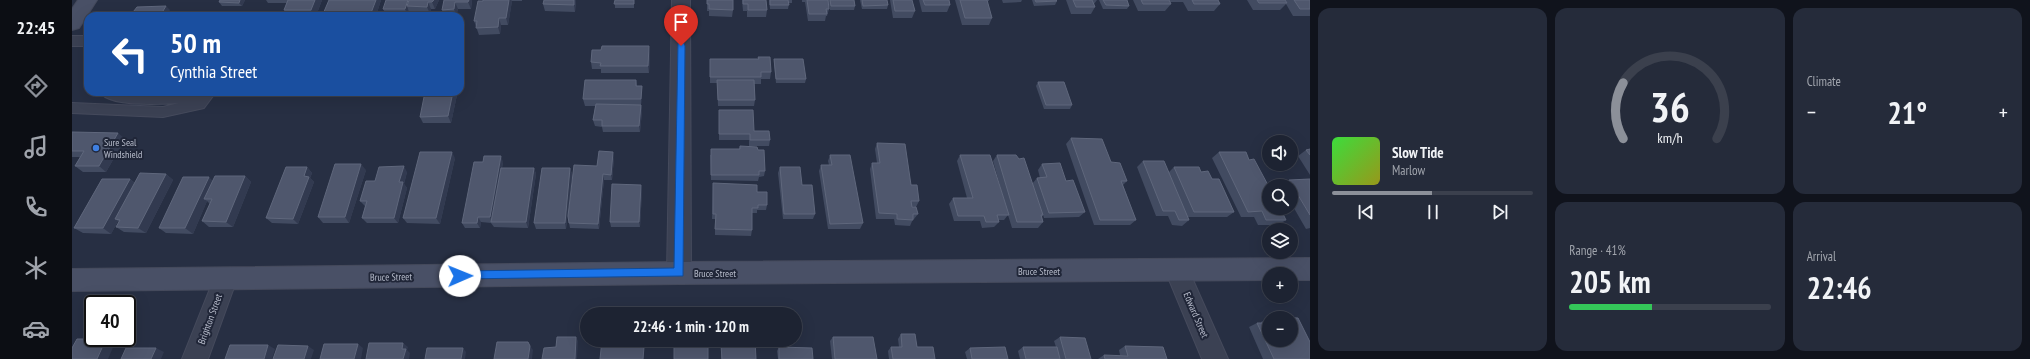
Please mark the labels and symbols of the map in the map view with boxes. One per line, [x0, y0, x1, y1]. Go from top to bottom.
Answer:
pin [664, 5, 698, 46]
place label: Sure Seal Windshield [104, 136, 142, 161]
marker: Sure Seal Windshield [91, 143, 101, 153]
position arrow [439, 255, 481, 297]
street label: Bruce Street [1018, 265, 1060, 278]
street label: Bruce Street [694, 267, 736, 280]
street label: Bruce Street [370, 270, 412, 284]
street label: Edward Street [1181, 290, 1212, 340]
street label: Brighton Street [195, 292, 225, 346]
speed limit sign: 40 [84, 295, 136, 347]

